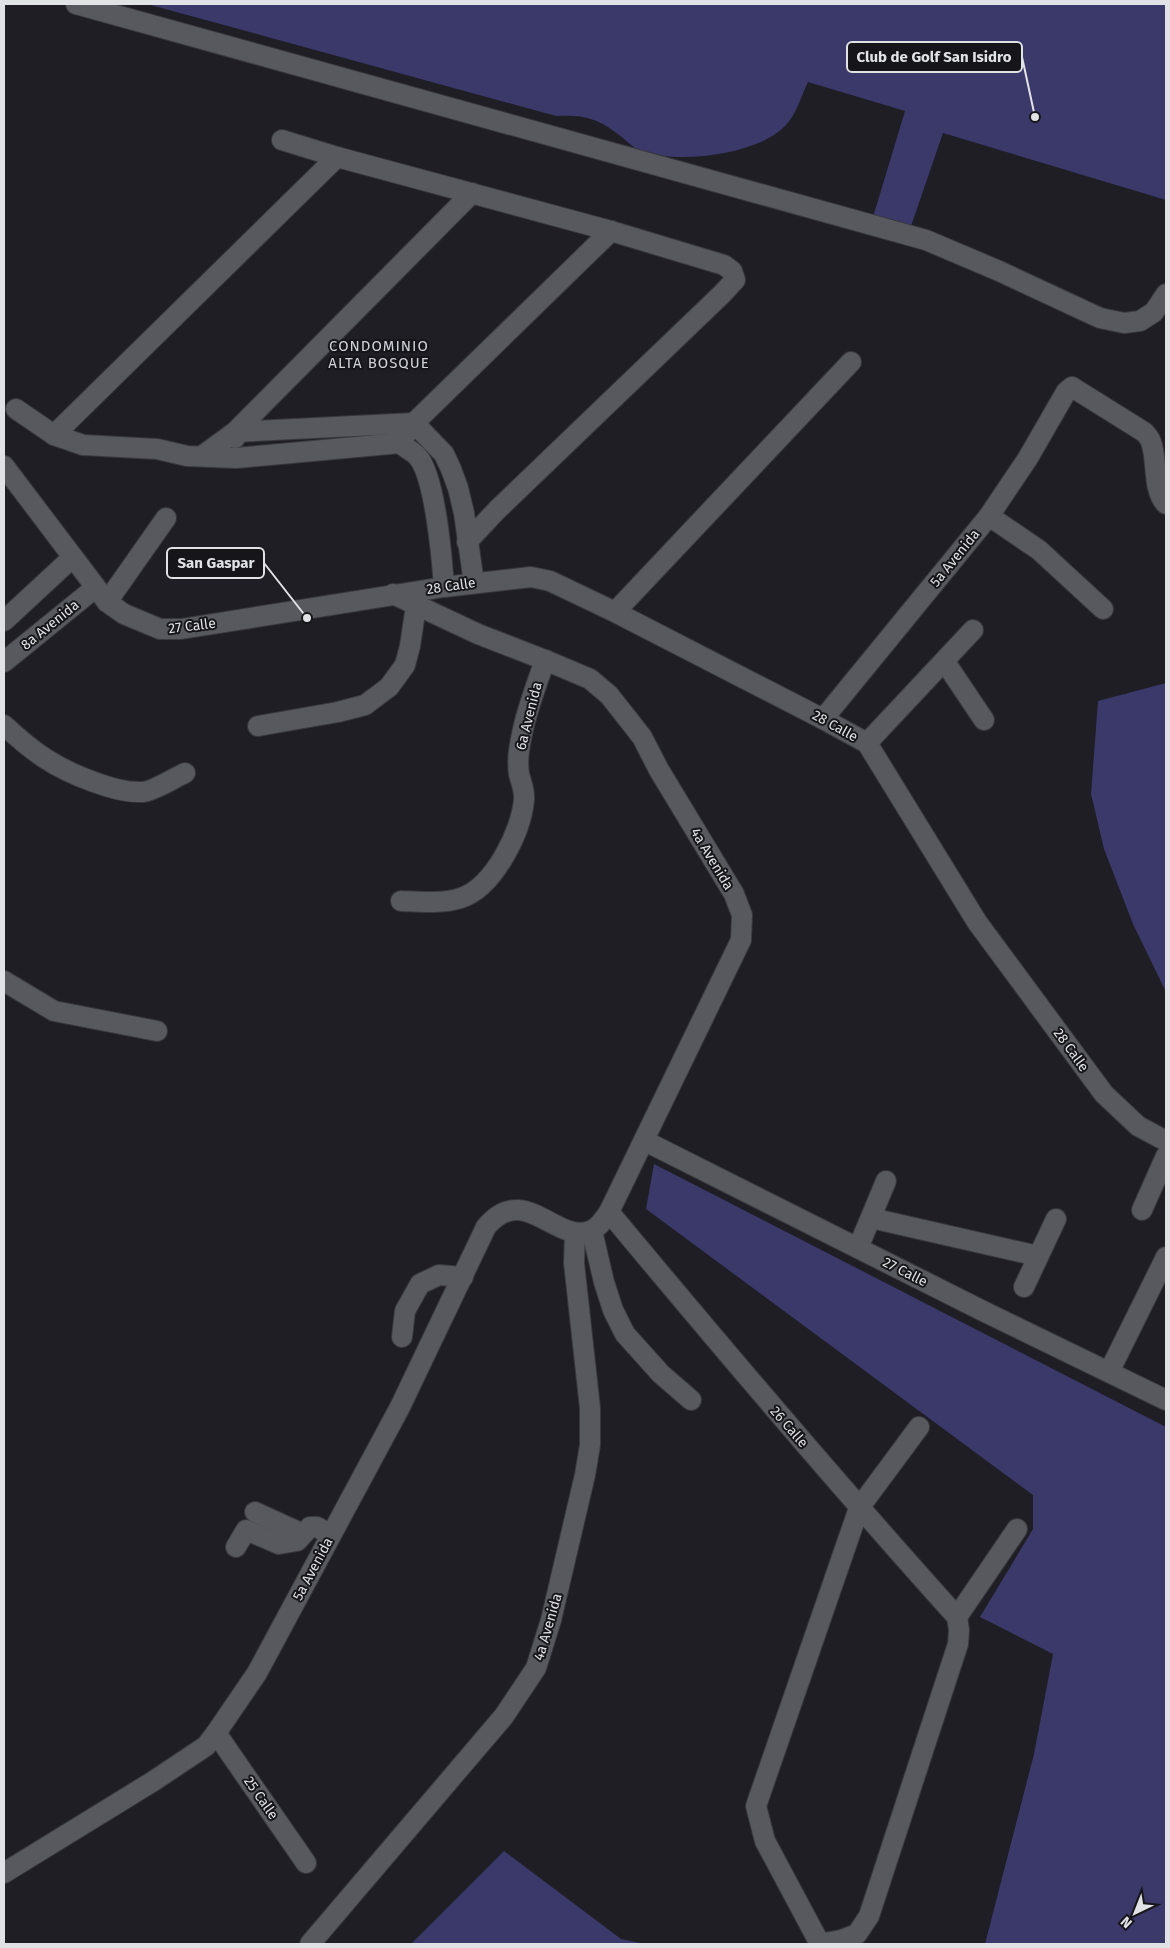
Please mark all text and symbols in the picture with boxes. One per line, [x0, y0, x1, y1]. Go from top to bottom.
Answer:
callout: Club de Golf San Isidro [847, 42, 1022, 72]
text: Club de Golf San Isidro [857, 48, 1012, 66]
district label: CONDOMINIO ALTA BOSQUE [328, 337, 430, 372]
street label: 5a Avenida [927, 526, 983, 590]
callout: San Gaspar [167, 548, 264, 578]
text: San Gaspar [177, 554, 256, 572]
street label: 28 Calle [425, 574, 477, 598]
street label: 8a Avenida [18, 596, 82, 654]
street label: 27 Calle [167, 615, 217, 637]
street label: 6a Avenida [512, 680, 546, 752]
street label: 28 Calle [809, 707, 861, 745]
street label: 4a Avenida [687, 825, 737, 893]
street label: 28 Calle [1050, 1025, 1092, 1075]
street label: 27 Calle [880, 1254, 930, 1290]
street label: 26 Calle [766, 1403, 812, 1451]
street label: 5a Avenida [289, 1535, 337, 1603]
street label: 4a Avenida [530, 1591, 566, 1663]
street label: 25 Calle [240, 1773, 282, 1823]
north arrow [1110, 1888, 1160, 1938]
text: N [1117, 1913, 1136, 1932]

